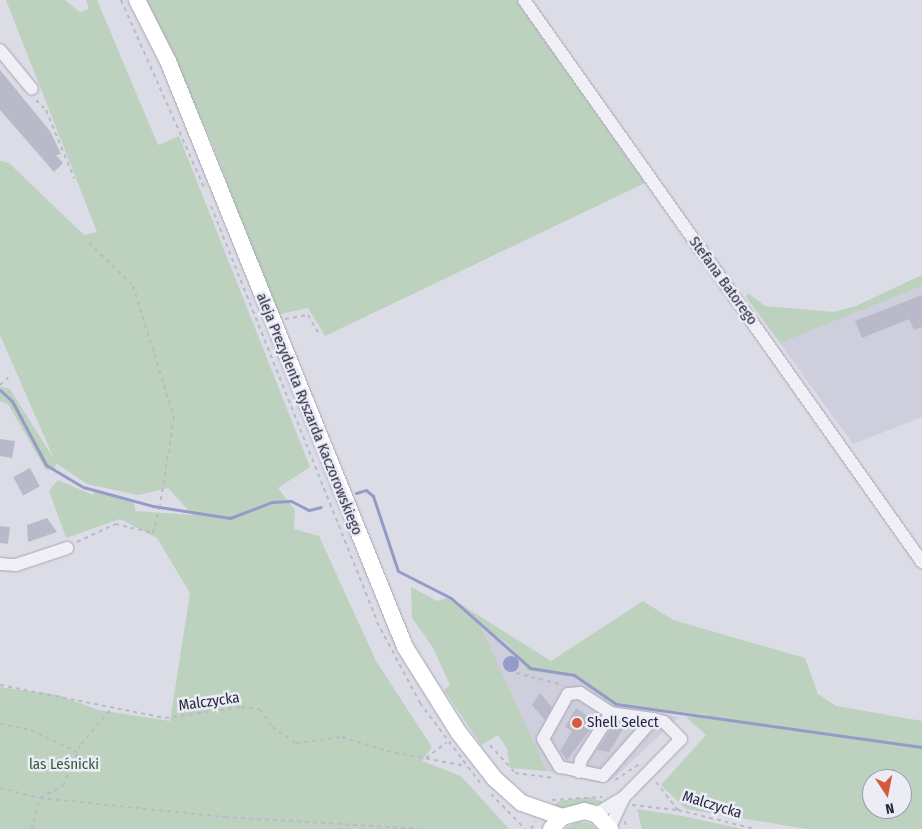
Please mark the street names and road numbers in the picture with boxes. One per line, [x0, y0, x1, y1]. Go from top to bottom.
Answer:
street label: Stefana Batorego [685, 233, 761, 329]
street label: aleja Prezydenta Ryszarda Kaczorowskiego [252, 290, 366, 538]
street label: Malczycka [177, 689, 241, 715]
street label: Malczycka [680, 787, 744, 823]

